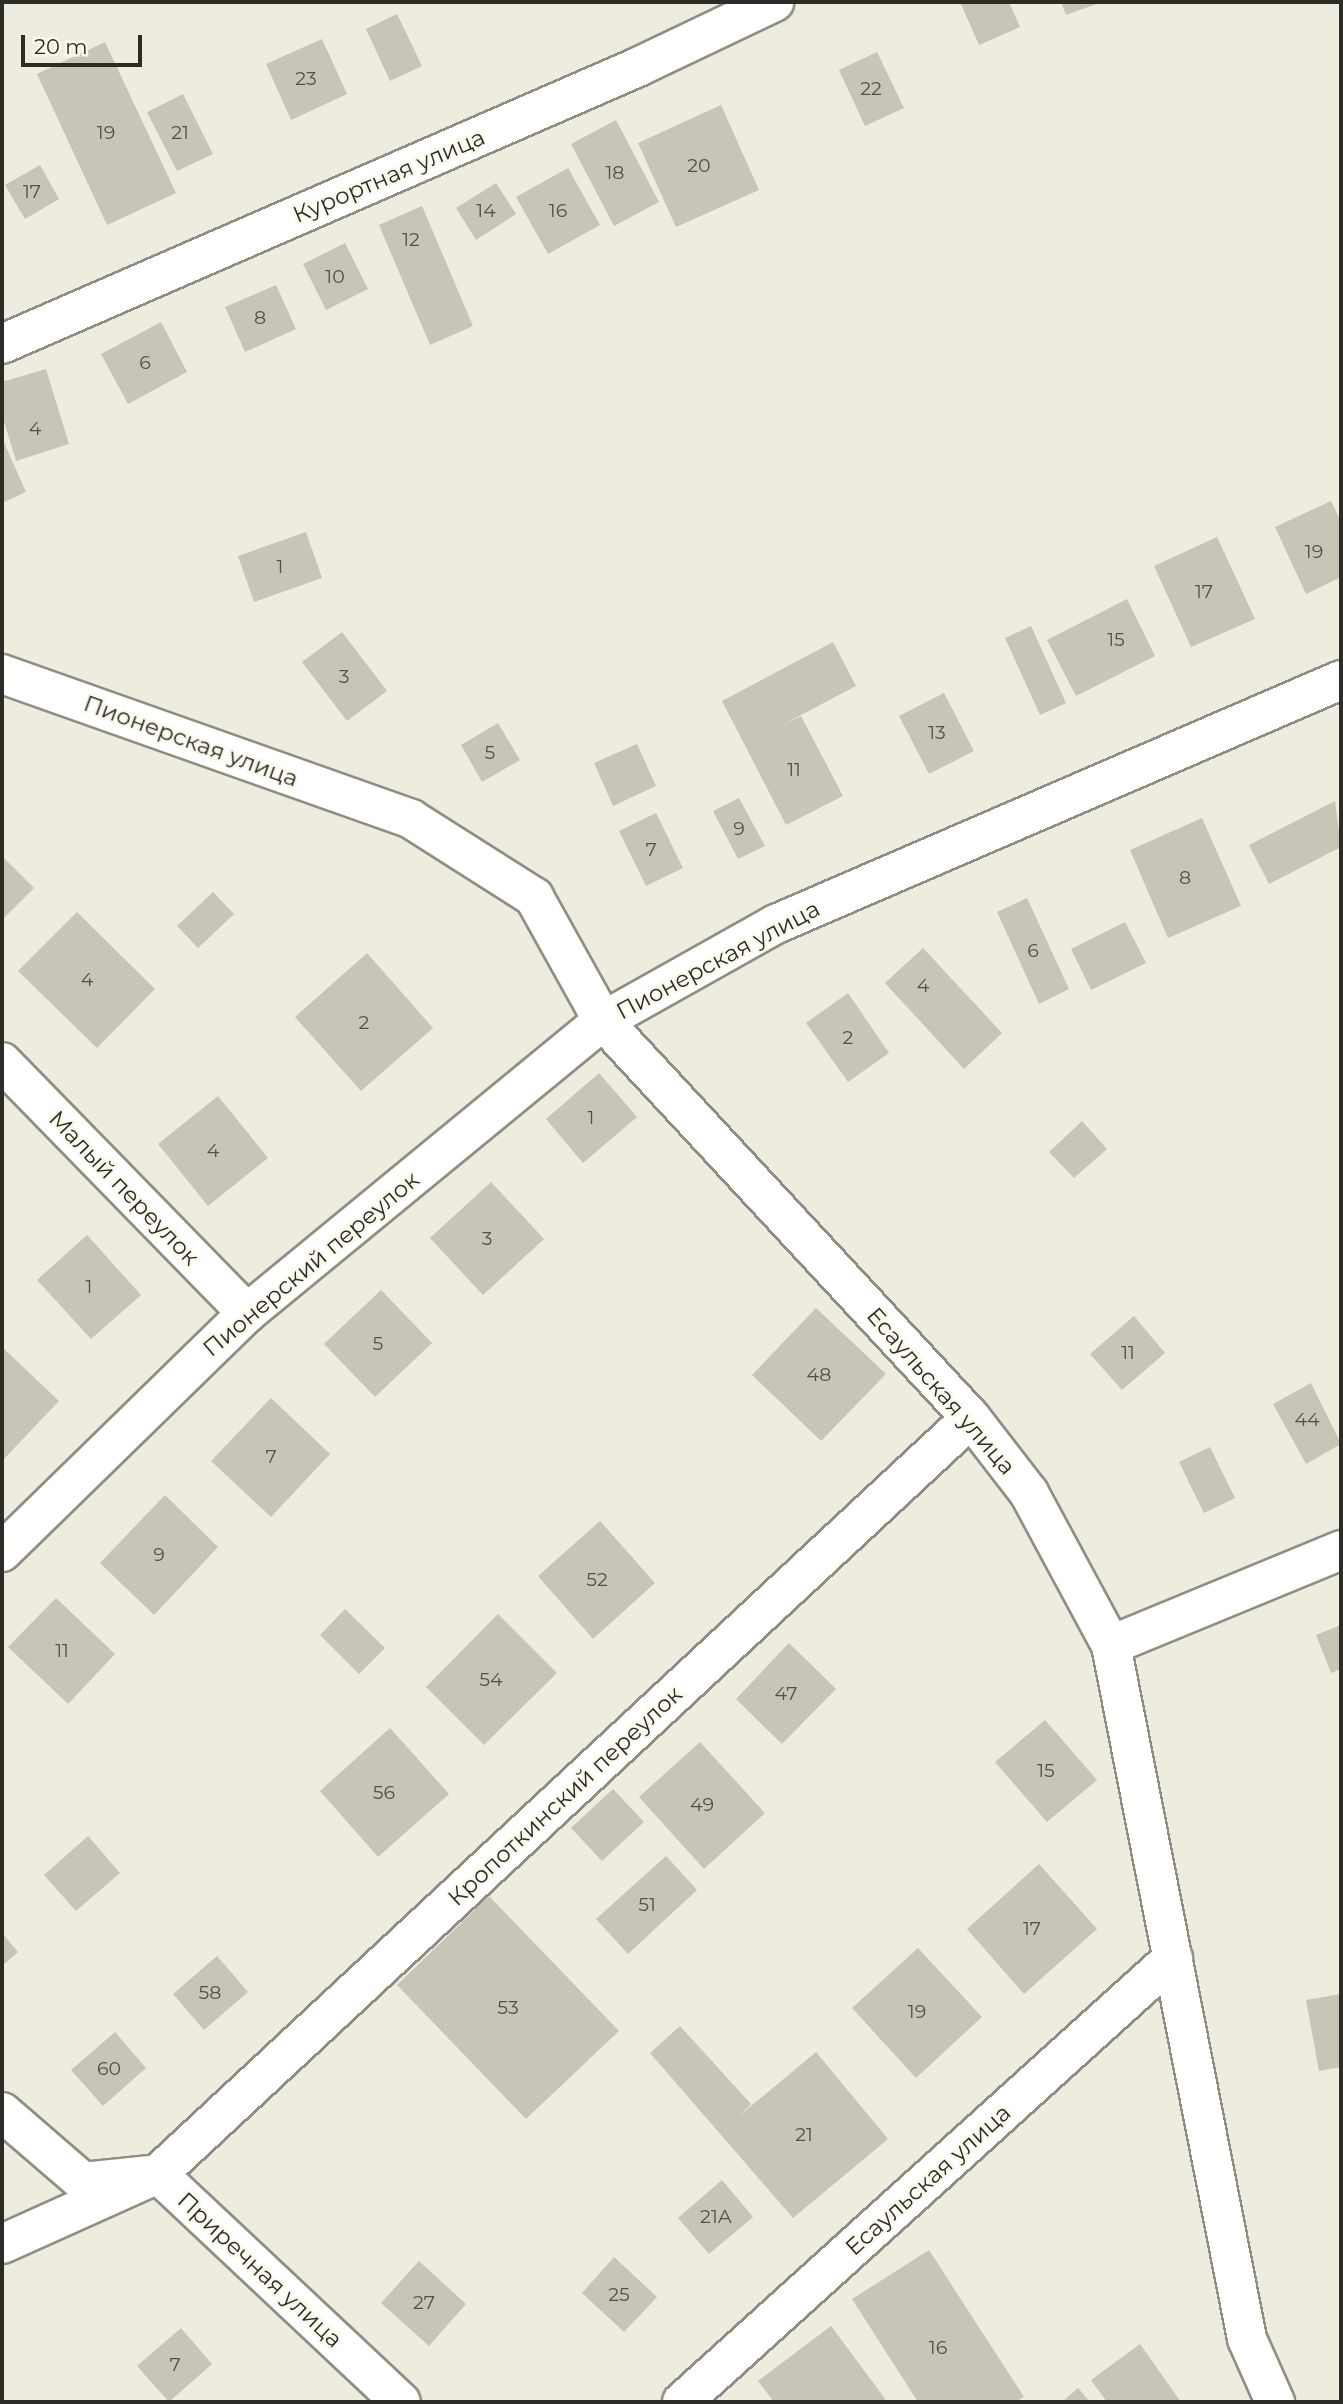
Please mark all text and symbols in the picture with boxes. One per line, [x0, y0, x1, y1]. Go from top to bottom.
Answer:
scale bar [24, 21, 145, 65]
text: 20 m [34, 34, 88, 59]
house number: 23 [295, 68, 317, 90]
house number: 22 [860, 78, 882, 100]
house number: 19 [97, 122, 115, 144]
house number: 21 [171, 122, 189, 144]
street label: Курортная улица [289, 123, 489, 229]
house number: 20 [687, 155, 711, 177]
house number: 18 [606, 162, 624, 184]
house number: 17 [23, 181, 41, 203]
house number: 14 [476, 200, 496, 222]
house number: 16 [549, 200, 567, 222]
house number: 12 [402, 229, 420, 251]
house number: 10 [325, 266, 345, 288]
house number: 8 [254, 307, 266, 329]
house number: 6 [139, 352, 151, 374]
house number: 4 [29, 418, 41, 440]
house number: 19 [1305, 541, 1323, 563]
house number: 1 [277, 556, 283, 578]
house number: 17 [1195, 581, 1213, 603]
house number: 15 [1107, 629, 1125, 651]
house number: 3 [339, 666, 349, 688]
street label: Пионерская улица [80, 689, 302, 793]
house number: 13 [928, 722, 946, 744]
house number: 5 [485, 742, 495, 764]
house number: 11 [787, 759, 801, 781]
house number: 9 [733, 818, 745, 840]
house number: 7 [645, 839, 657, 861]
house number: 8 [1179, 867, 1191, 889]
street label: Пионерская улица [612, 895, 824, 1025]
house number: 6 [1027, 940, 1039, 962]
house number: 4 [81, 969, 93, 991]
house number: 4 [917, 975, 929, 997]
house number: 2 [359, 1012, 369, 1034]
house number: 2 [843, 1027, 853, 1049]
street label: Малый переулок [43, 1105, 205, 1271]
house number: 1 [588, 1107, 594, 1129]
house number: 4 [207, 1140, 219, 1162]
street label: Пионерский переулок [197, 1166, 425, 1362]
house number: 3 [482, 1228, 492, 1250]
house number: 1 [86, 1276, 92, 1298]
street label: Есаульская улица [861, 1302, 1021, 1480]
house number: 5 [373, 1333, 383, 1355]
house number: 11 [1121, 1342, 1135, 1364]
house number: 48 [807, 1364, 831, 1386]
house number: 44 [1294, 1409, 1320, 1431]
house number: 7 [265, 1446, 277, 1468]
house number: 9 [153, 1544, 165, 1566]
house number: 52 [586, 1569, 608, 1591]
house number: 11 [55, 1640, 69, 1662]
house number: 54 [479, 1669, 503, 1691]
street label: Кропоткинский переулок [442, 1680, 688, 1912]
house number: 47 [775, 1683, 797, 1705]
house number: 15 [1037, 1760, 1055, 1782]
house number: 56 [373, 1782, 395, 1804]
house number: 49 [690, 1794, 714, 1816]
house number: 51 [638, 1894, 656, 1916]
house number: 17 [1023, 1918, 1041, 1940]
house number: 58 [199, 1982, 221, 2004]
house number: 53 [497, 1997, 519, 2019]
house number: 19 [908, 2001, 926, 2023]
house number: 60 [97, 2058, 121, 2080]
street label: Есаульская улица [840, 2099, 1016, 2261]
house number: 21 [795, 2124, 813, 2146]
street label: Приречная улица [172, 2187, 348, 2353]
house number: 21А [700, 2206, 732, 2228]
house number: 25 [608, 2284, 630, 2306]
house number: 27 [413, 2292, 435, 2314]
house number: 16 [929, 2337, 947, 2359]
house number: 7 [169, 2354, 181, 2376]

